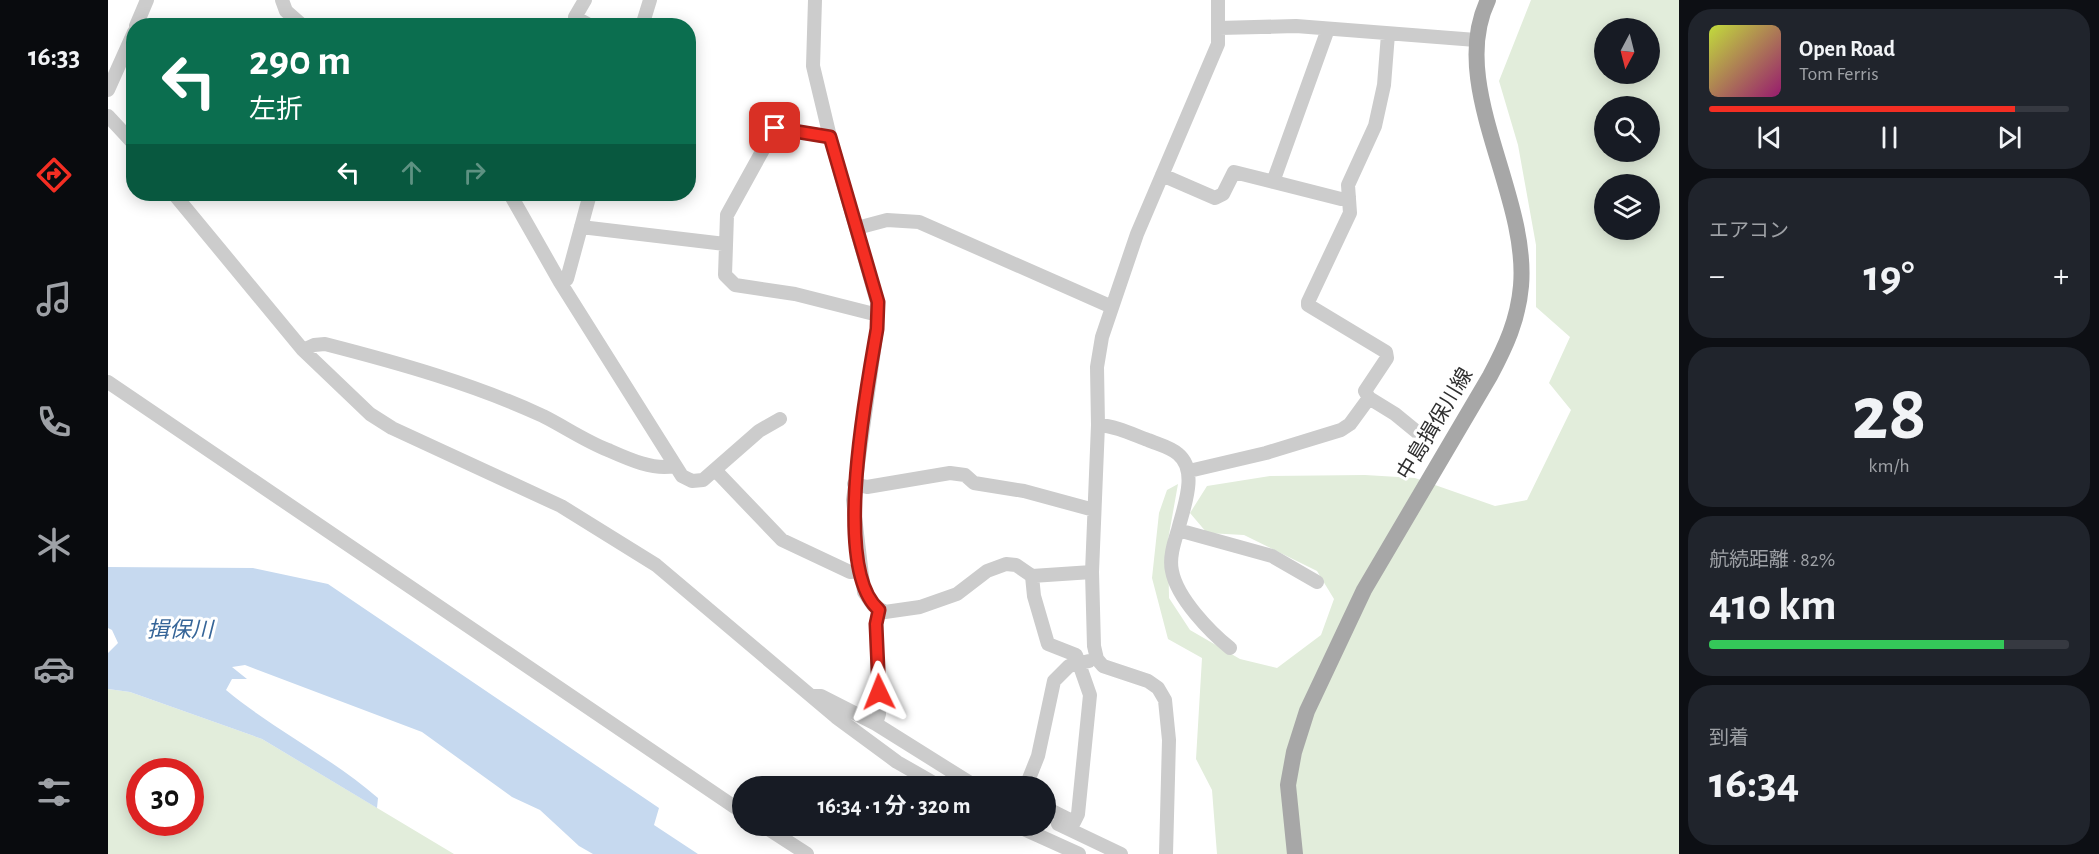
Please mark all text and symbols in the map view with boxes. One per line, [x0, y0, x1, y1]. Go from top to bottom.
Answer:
north arrow [1594, 18, 1660, 84]
map controls [1594, 18, 1660, 240]
text: Open Road [1799, 38, 1895, 60]
text: 290 m [249, 40, 351, 82]
icon: left [150, 42, 228, 120]
text: 16:33 [28, 43, 80, 70]
text: Tom Ferris [1799, 64, 1879, 84]
text: 左折 [249, 96, 303, 123]
button: search [1594, 96, 1660, 162]
pin [749, 102, 800, 153]
icon: arrive [758, 111, 791, 144]
icon: previous [1753, 121, 1786, 154]
icon: pause [1873, 121, 1906, 154]
icon: next [1993, 121, 2026, 154]
icon: directions [33, 154, 75, 196]
icon: left [332, 156, 365, 189]
icon: ahead [395, 156, 428, 189]
icon: right [458, 156, 491, 189]
button: layers [1594, 174, 1660, 240]
text: エアコン [1709, 221, 1789, 241]
text: 19° [1863, 254, 1915, 299]
text: − [1709, 260, 1725, 293]
text: + [2053, 260, 2069, 293]
icon: music [33, 278, 75, 320]
street label: 中島揖保川線 [1393, 364, 1476, 483]
text: 28 [1851, 376, 1927, 454]
icon: phone [33, 401, 75, 443]
text: km/h [1868, 456, 1910, 476]
icon: climate [33, 524, 75, 566]
text: 航続距離 · 82% [1709, 550, 1835, 570]
text: 410 km [1709, 583, 1837, 628]
water label: 揖保川 [147, 618, 215, 641]
icon: car [33, 648, 75, 690]
position arrow [847, 660, 911, 724]
text: 到着 [1709, 728, 1749, 748]
speed limit sign: 30 [126, 758, 204, 836]
text: 16:34 [1709, 761, 1799, 806]
icon: filters [33, 771, 75, 813]
text: 16:34 · 1 分 · 320 m [817, 795, 971, 817]

